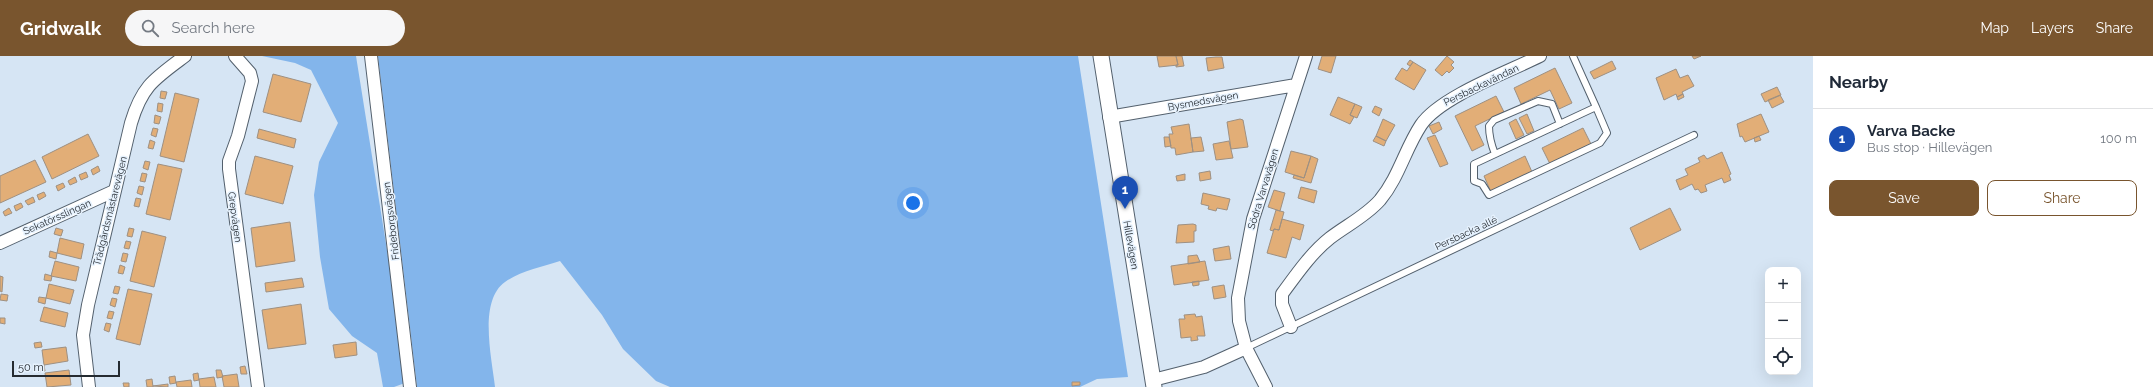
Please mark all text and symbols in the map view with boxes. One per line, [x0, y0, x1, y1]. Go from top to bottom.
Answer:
search box [125, 10, 405, 46]
text: Gridwalk [20, 17, 101, 39]
icon: search [139, 17, 161, 39]
text: Search here [171, 19, 255, 37]
text: Map [1981, 20, 2009, 36]
text: Layers [2031, 20, 2074, 36]
text: Share [2096, 20, 2133, 36]
street label: Persbackavändan [1442, 62, 1520, 108]
text: Nearby [1829, 72, 1888, 92]
street label: Bysmedsvägen [1167, 89, 1239, 113]
text: Varva Backe [1867, 122, 1955, 140]
text: 1 [1839, 131, 1845, 146]
text: 100 m [2100, 131, 2137, 146]
text: Bus stop · Hillevägen [1867, 140, 1992, 155]
street label: Södra Varvavägen [1246, 147, 1281, 231]
street label: Trädgårdsmästarevägen [91, 155, 129, 267]
pin: 1 [1112, 176, 1138, 209]
button: Save [1829, 180, 1979, 216]
button: Share [1987, 180, 2137, 216]
street label: Frideborgsvägen [381, 181, 401, 260]
street label: Grepvägen [226, 191, 244, 243]
your location [903, 193, 923, 213]
street label: Sekatörsslingan [21, 197, 93, 237]
street label: Persbacka allé [1433, 214, 1499, 252]
street label: Hillevägen [1121, 220, 1141, 270]
map controls [1765, 267, 1801, 375]
button: + [1765, 267, 1801, 303]
button: − [1765, 303, 1801, 339]
button: locate [1765, 339, 1801, 375]
scale bar [12, 359, 120, 378]
text: 50 m [18, 361, 44, 374]

